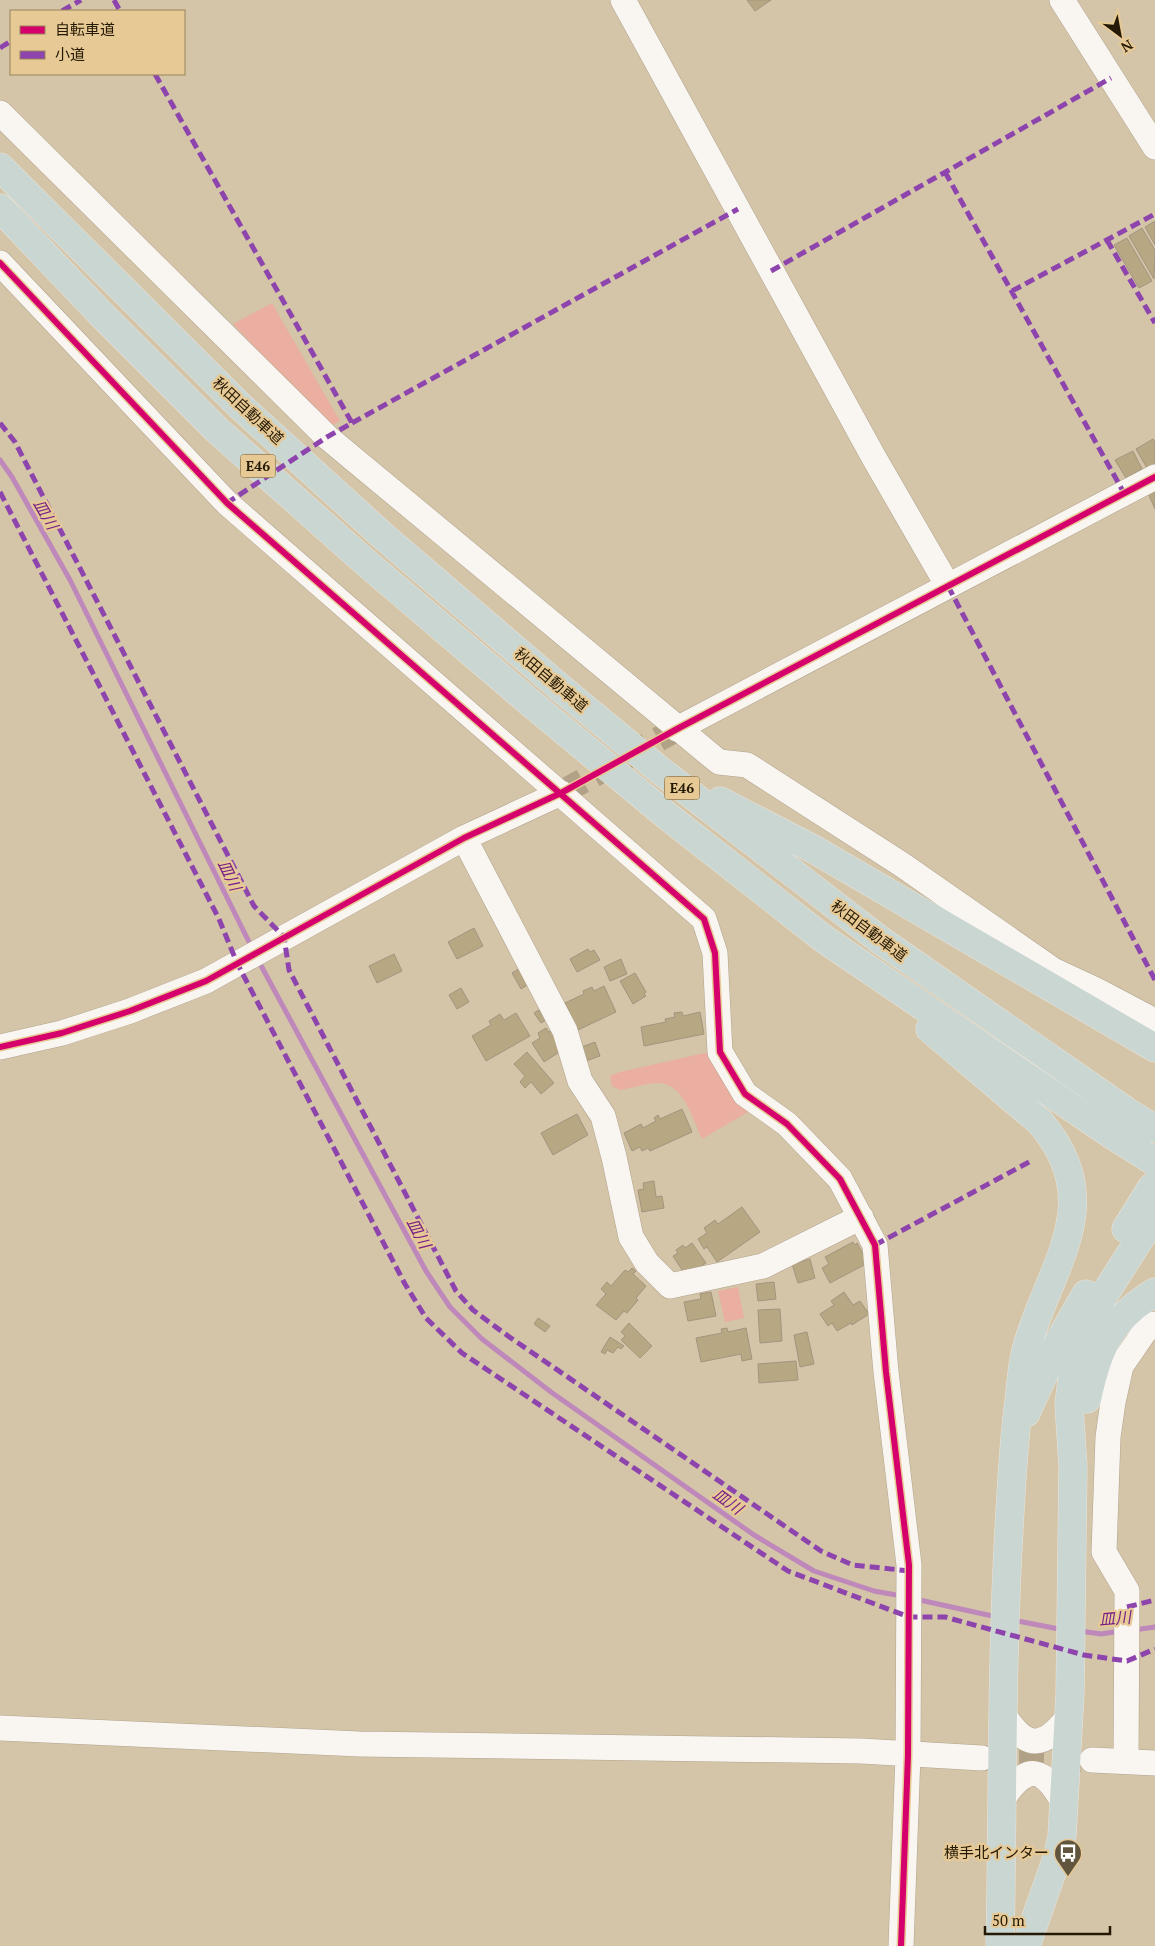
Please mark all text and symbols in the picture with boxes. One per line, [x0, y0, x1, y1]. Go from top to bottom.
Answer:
legend [10, 10, 185, 75]
north arrow [1095, 10, 1145, 60]
text: 自転車道 [55, 19, 115, 39]
text: N [1117, 36, 1137, 58]
text: 小道 [55, 44, 85, 64]
street label: 秋田自動車道 [209, 372, 288, 448]
road number: E46 [240, 454, 276, 478]
water label: 皿川 [28, 495, 65, 535]
street label: 秋田自動車道 [511, 643, 593, 716]
road number: E46 [664, 776, 700, 800]
water label: 皿川 [213, 856, 248, 896]
street label: 秋田自動車道 [828, 895, 912, 965]
water label: 皿川 [402, 1214, 437, 1254]
water label: 皿川 [709, 1483, 749, 1520]
water label: 皿川 [1098, 1605, 1134, 1630]
bus stop icon: 横手北インター [1053, 1838, 1083, 1877]
place label: 横手北インター [944, 1842, 1049, 1862]
scale bar [985, 1904, 1110, 1936]
text: 50 m [992, 1910, 1025, 1930]

